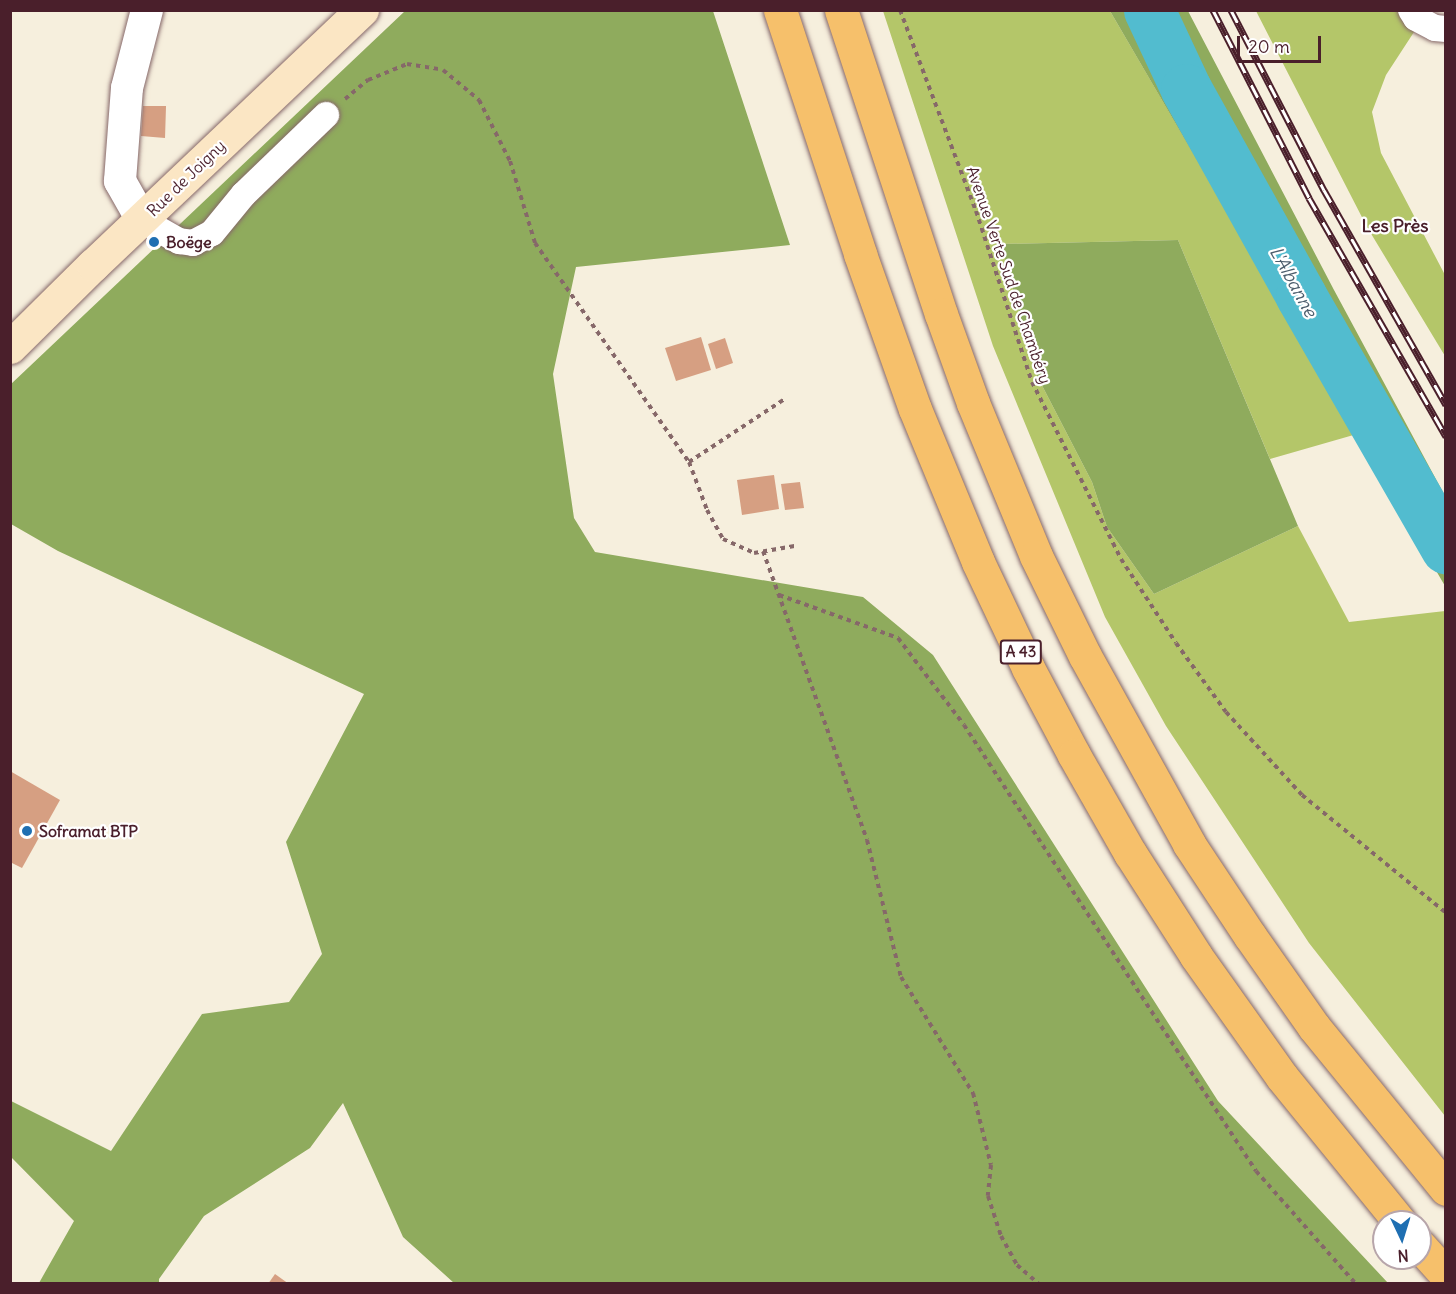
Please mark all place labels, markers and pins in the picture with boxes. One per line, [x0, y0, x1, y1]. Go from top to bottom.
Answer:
place label: Boëge [166, 232, 212, 252]
marker: Boëge [147, 235, 161, 249]
place label: Soframat BTP [39, 821, 138, 841]
marker: Soframat BTP [20, 824, 34, 838]

